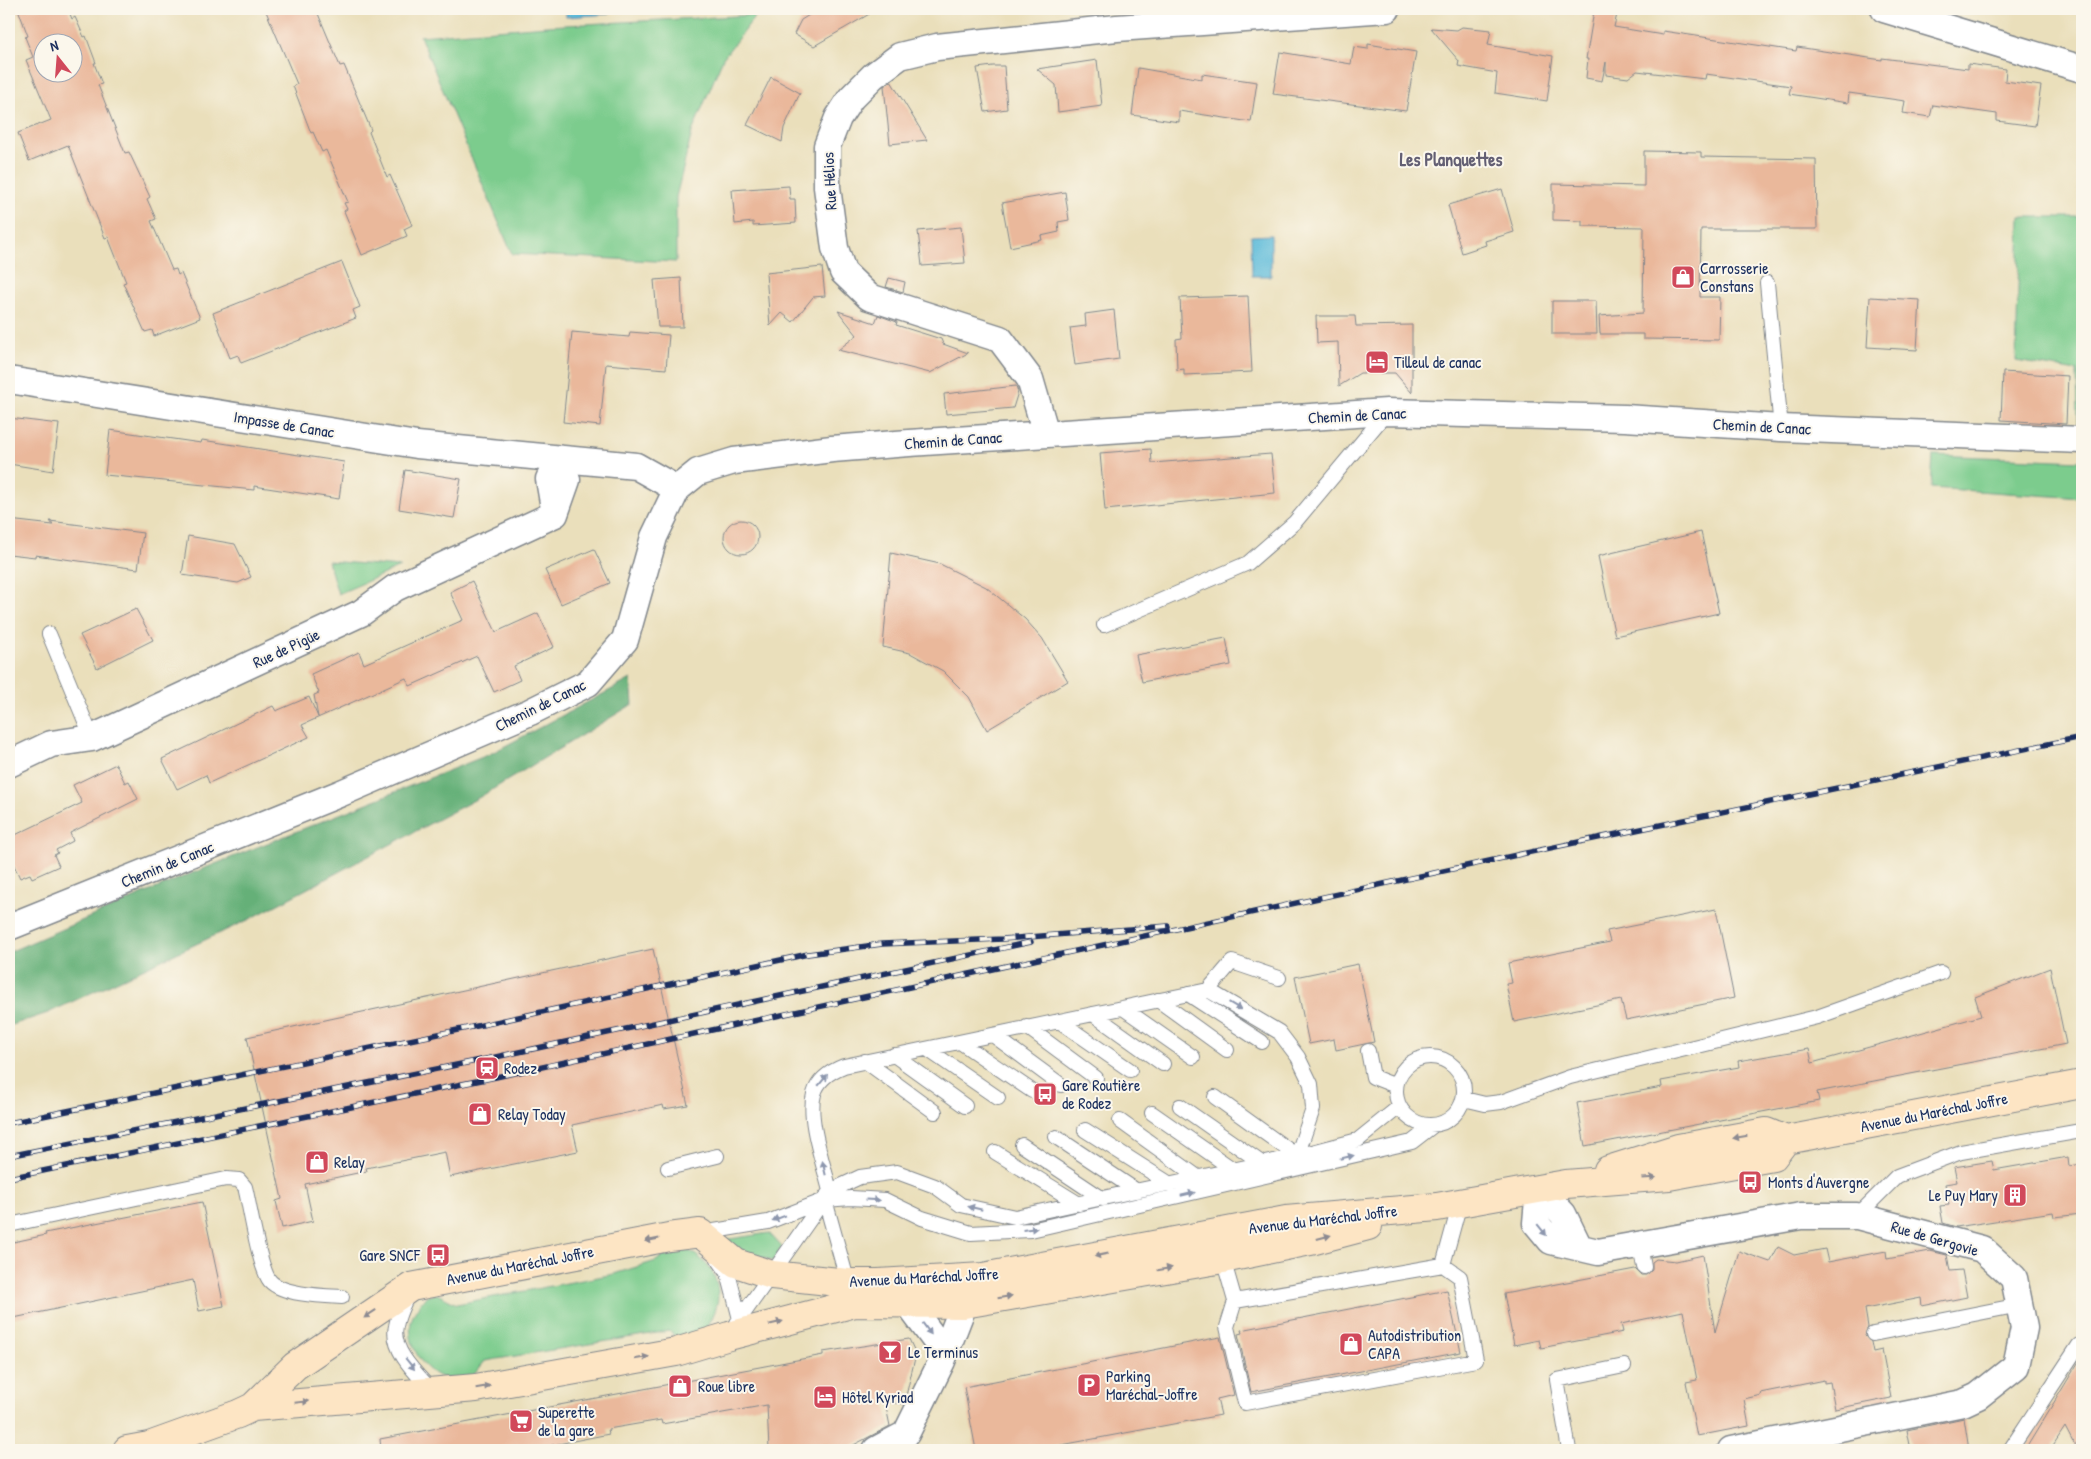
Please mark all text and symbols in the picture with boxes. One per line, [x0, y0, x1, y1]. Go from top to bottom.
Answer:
north arrow [32, 32, 82, 82]
text: N [48, 35, 61, 55]
district label: Les Planquettes [1400, 147, 1502, 173]
street label: Rue Hélios [816, 151, 842, 211]
place label: Carrosserie Constans [1700, 257, 1769, 297]
shop icon: Carrosserie Constans [1670, 264, 1696, 290]
hotel icon: Tilleul de canac [1364, 349, 1390, 375]
place label: Tilleul de canac [1394, 351, 1482, 373]
street label: Chemin de Canac [1307, 401, 1407, 429]
street label: Impasse de Canac [232, 405, 336, 443]
street label: Chemin de Canac [1712, 412, 1812, 440]
street label: Chemin de Canac [903, 426, 1004, 454]
street label: Rue de Pigüe [249, 623, 323, 673]
street label: Chemin de Canac [491, 673, 590, 736]
street label: Chemin de Canac [117, 835, 217, 893]
one-way arrow [1228, 1002, 1241, 1011]
station icon: Rodez [474, 1055, 500, 1081]
place label: Rodez [504, 1057, 537, 1079]
one-way arrow [818, 1074, 829, 1087]
place label: Gare Routière de Rodez [1062, 1074, 1141, 1114]
bus stop icon: Gare Routière de Rodez [1032, 1081, 1058, 1107]
street label: Avenue du Maréchal Joffre [1859, 1087, 2010, 1137]
shop icon: Relay Today [467, 1101, 493, 1127]
place label: Relay Today [498, 1103, 566, 1125]
one-way arrow [1731, 1133, 1747, 1141]
shop icon: Relay [304, 1149, 330, 1175]
place label: Relay [334, 1151, 365, 1173]
one-way arrow [1339, 1153, 1354, 1161]
one-way arrow [820, 1161, 828, 1176]
bus stop icon: Monts d'Auvergne [1737, 1169, 1763, 1195]
place label: Monts d'Auvergne [1768, 1171, 1870, 1193]
one-way arrow [1642, 1173, 1658, 1181]
building icon: Le Puy Mary [2002, 1182, 2028, 1208]
place label: Le Puy Mary [1929, 1184, 1998, 1206]
one-way arrow [1181, 1189, 1197, 1197]
one-way arrow [866, 1196, 882, 1204]
street label: Avenue du Maréchal Joffre [1248, 1199, 1399, 1239]
one-way arrow [968, 1204, 983, 1212]
one-way arrow [772, 1215, 787, 1222]
street label: Rue de Gergovie [1889, 1215, 1982, 1261]
one-way arrow [1536, 1223, 1547, 1236]
one-way arrow [1022, 1225, 1038, 1233]
one-way arrow [1317, 1233, 1332, 1241]
one-way arrow [644, 1236, 659, 1244]
street label: Avenue du Maréchal Joffre [445, 1240, 596, 1290]
bus stop icon: Gare SNCF [425, 1242, 451, 1268]
place label: Gare SNCF [359, 1244, 421, 1266]
one-way arrow [1092, 1251, 1108, 1259]
street label: Avenue du Maréchal Joffre [849, 1262, 1000, 1292]
one-way arrow [1157, 1264, 1173, 1272]
one-way arrow [997, 1292, 1013, 1300]
one-way arrow [364, 1309, 377, 1319]
one-way arrow [768, 1319, 783, 1327]
one-way arrow [922, 1322, 932, 1336]
place label: Autodistribution CAPA [1368, 1324, 1461, 1364]
shop icon: Autodistribution CAPA [1338, 1331, 1364, 1357]
bar icon: Le Terminus [877, 1339, 903, 1365]
place label: Le Terminus [908, 1341, 978, 1363]
one-way arrow [635, 1354, 651, 1362]
one-way arrow [404, 1357, 415, 1370]
place label: Parking Maréchal-Joffre [1106, 1365, 1198, 1405]
parking icon: Parking Maréchal-Joffre [1076, 1372, 1102, 1398]
shop icon: Roue libre [667, 1373, 693, 1399]
place label: Roue libre [698, 1375, 756, 1397]
one-way arrow [475, 1383, 491, 1391]
hotel icon: Hôtel Kyriad [812, 1384, 838, 1410]
place label: Hôtel Kyriad [842, 1386, 913, 1408]
one-way arrow [294, 1398, 310, 1406]
place label: Superette de la gare [538, 1401, 595, 1441]
supermarket icon: Superette de la gare [508, 1408, 534, 1434]

